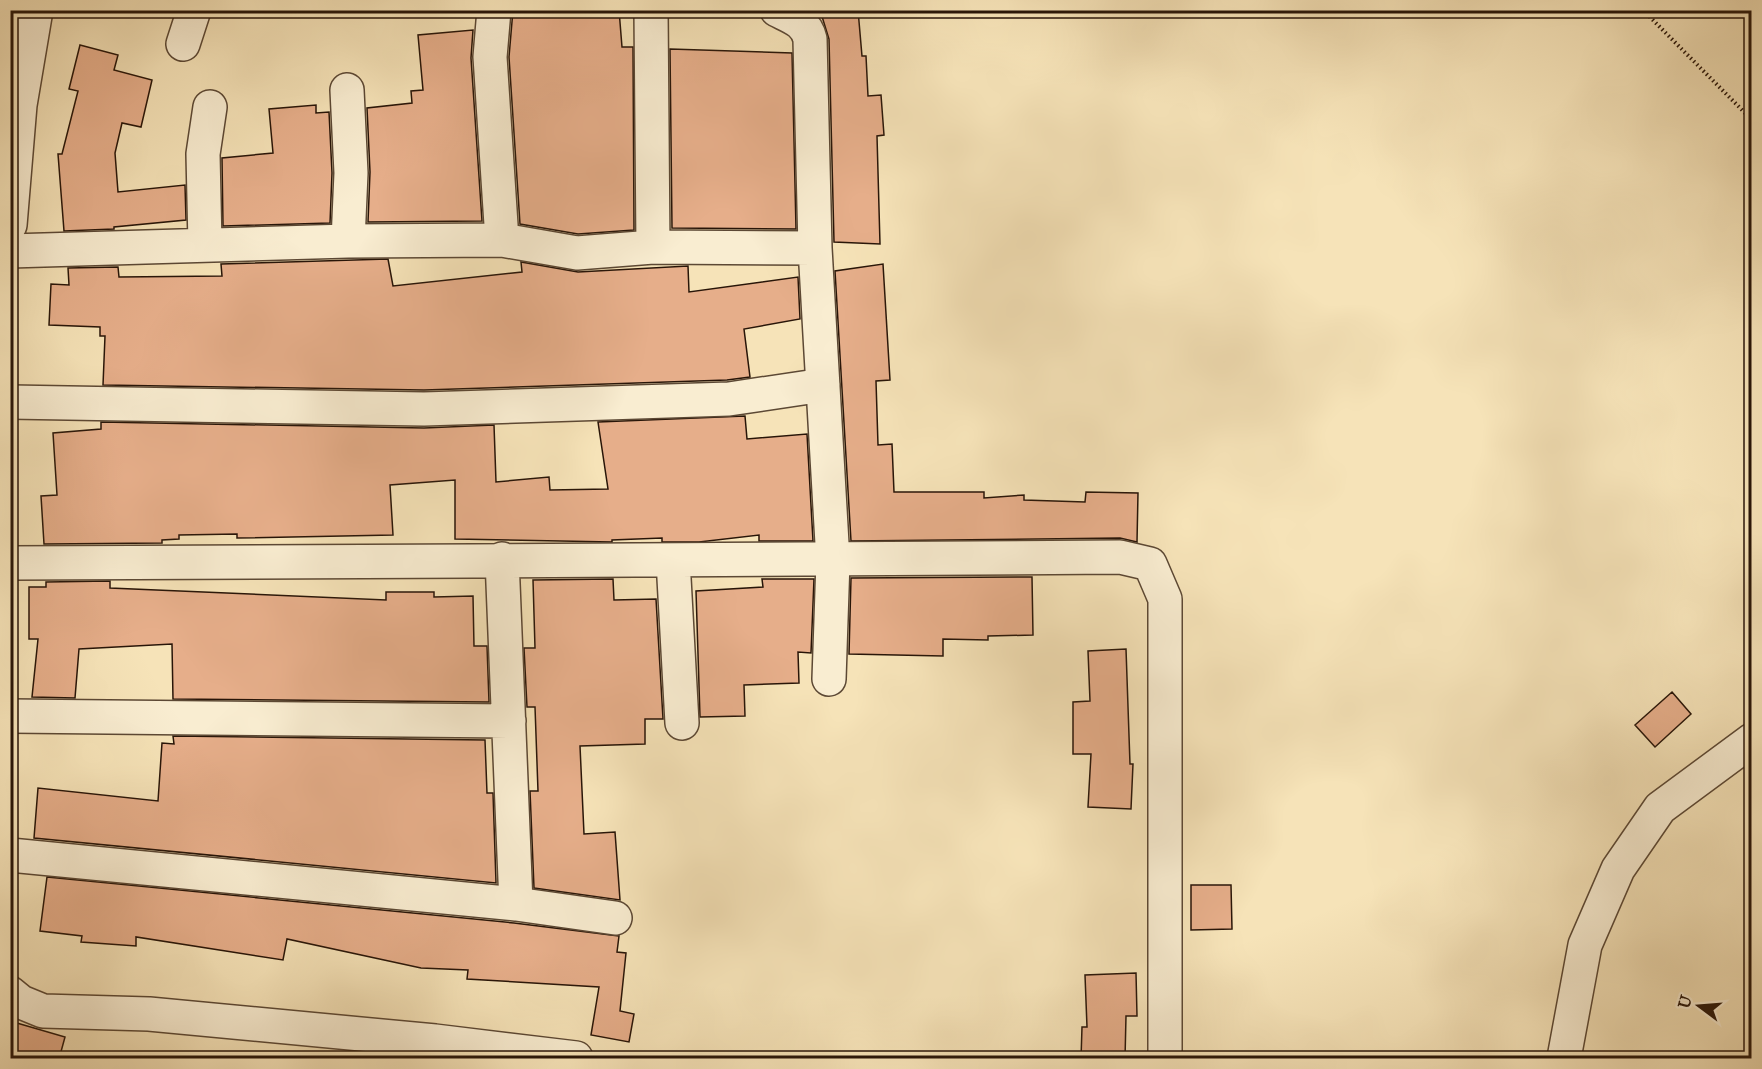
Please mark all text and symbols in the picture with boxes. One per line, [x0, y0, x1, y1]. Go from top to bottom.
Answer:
north arrow [1669, 976, 1729, 1036]
text: U [1674, 993, 1696, 1011]

